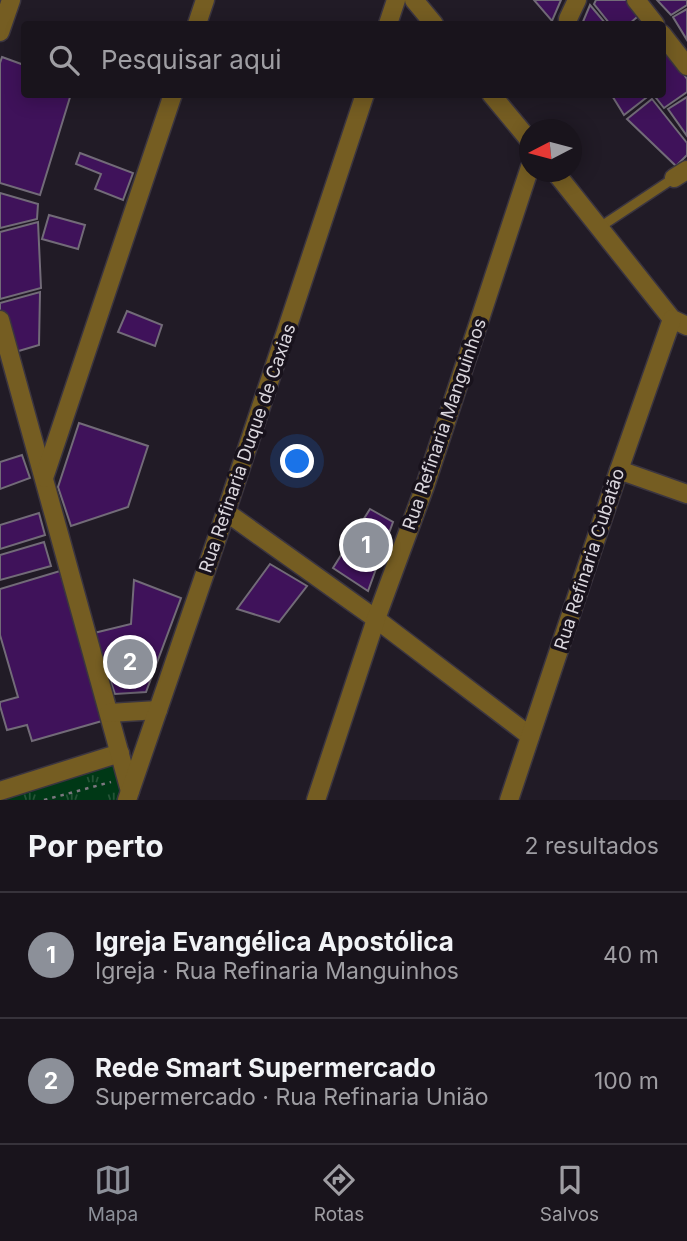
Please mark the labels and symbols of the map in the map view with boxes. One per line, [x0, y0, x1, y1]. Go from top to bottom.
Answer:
north arrow [519, 119, 582, 182]
street label: Rua Refinaria Manguinhos [398, 316, 490, 532]
street label: Rua Refinaria Duque de Caxias [194, 321, 300, 575]
your location [280, 444, 314, 478]
street label: Rua Refinaria Cubatão [550, 466, 628, 652]
pin: 1 [343, 519, 389, 571]
pin: 2 [107, 636, 153, 688]

